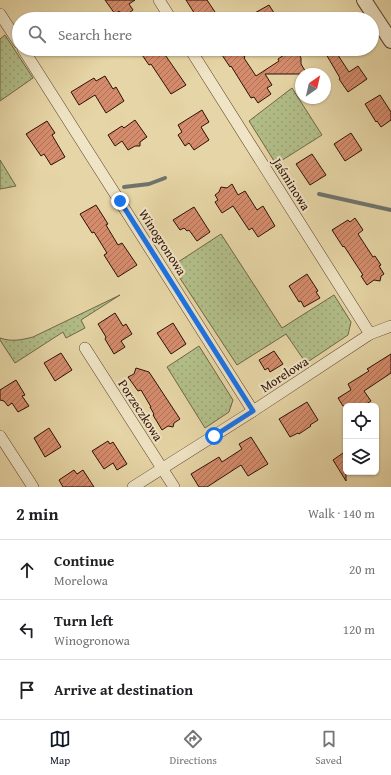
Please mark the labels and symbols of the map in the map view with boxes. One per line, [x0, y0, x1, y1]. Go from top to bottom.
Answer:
north arrow [295, 68, 331, 104]
street label: Jaśminowa [267, 153, 316, 215]
route end [111, 192, 129, 210]
street label: Winogronowa [134, 205, 192, 280]
street label: Morelowa [257, 351, 313, 397]
street label: Porzeczkowa [113, 376, 168, 446]
route start [205, 427, 223, 445]

